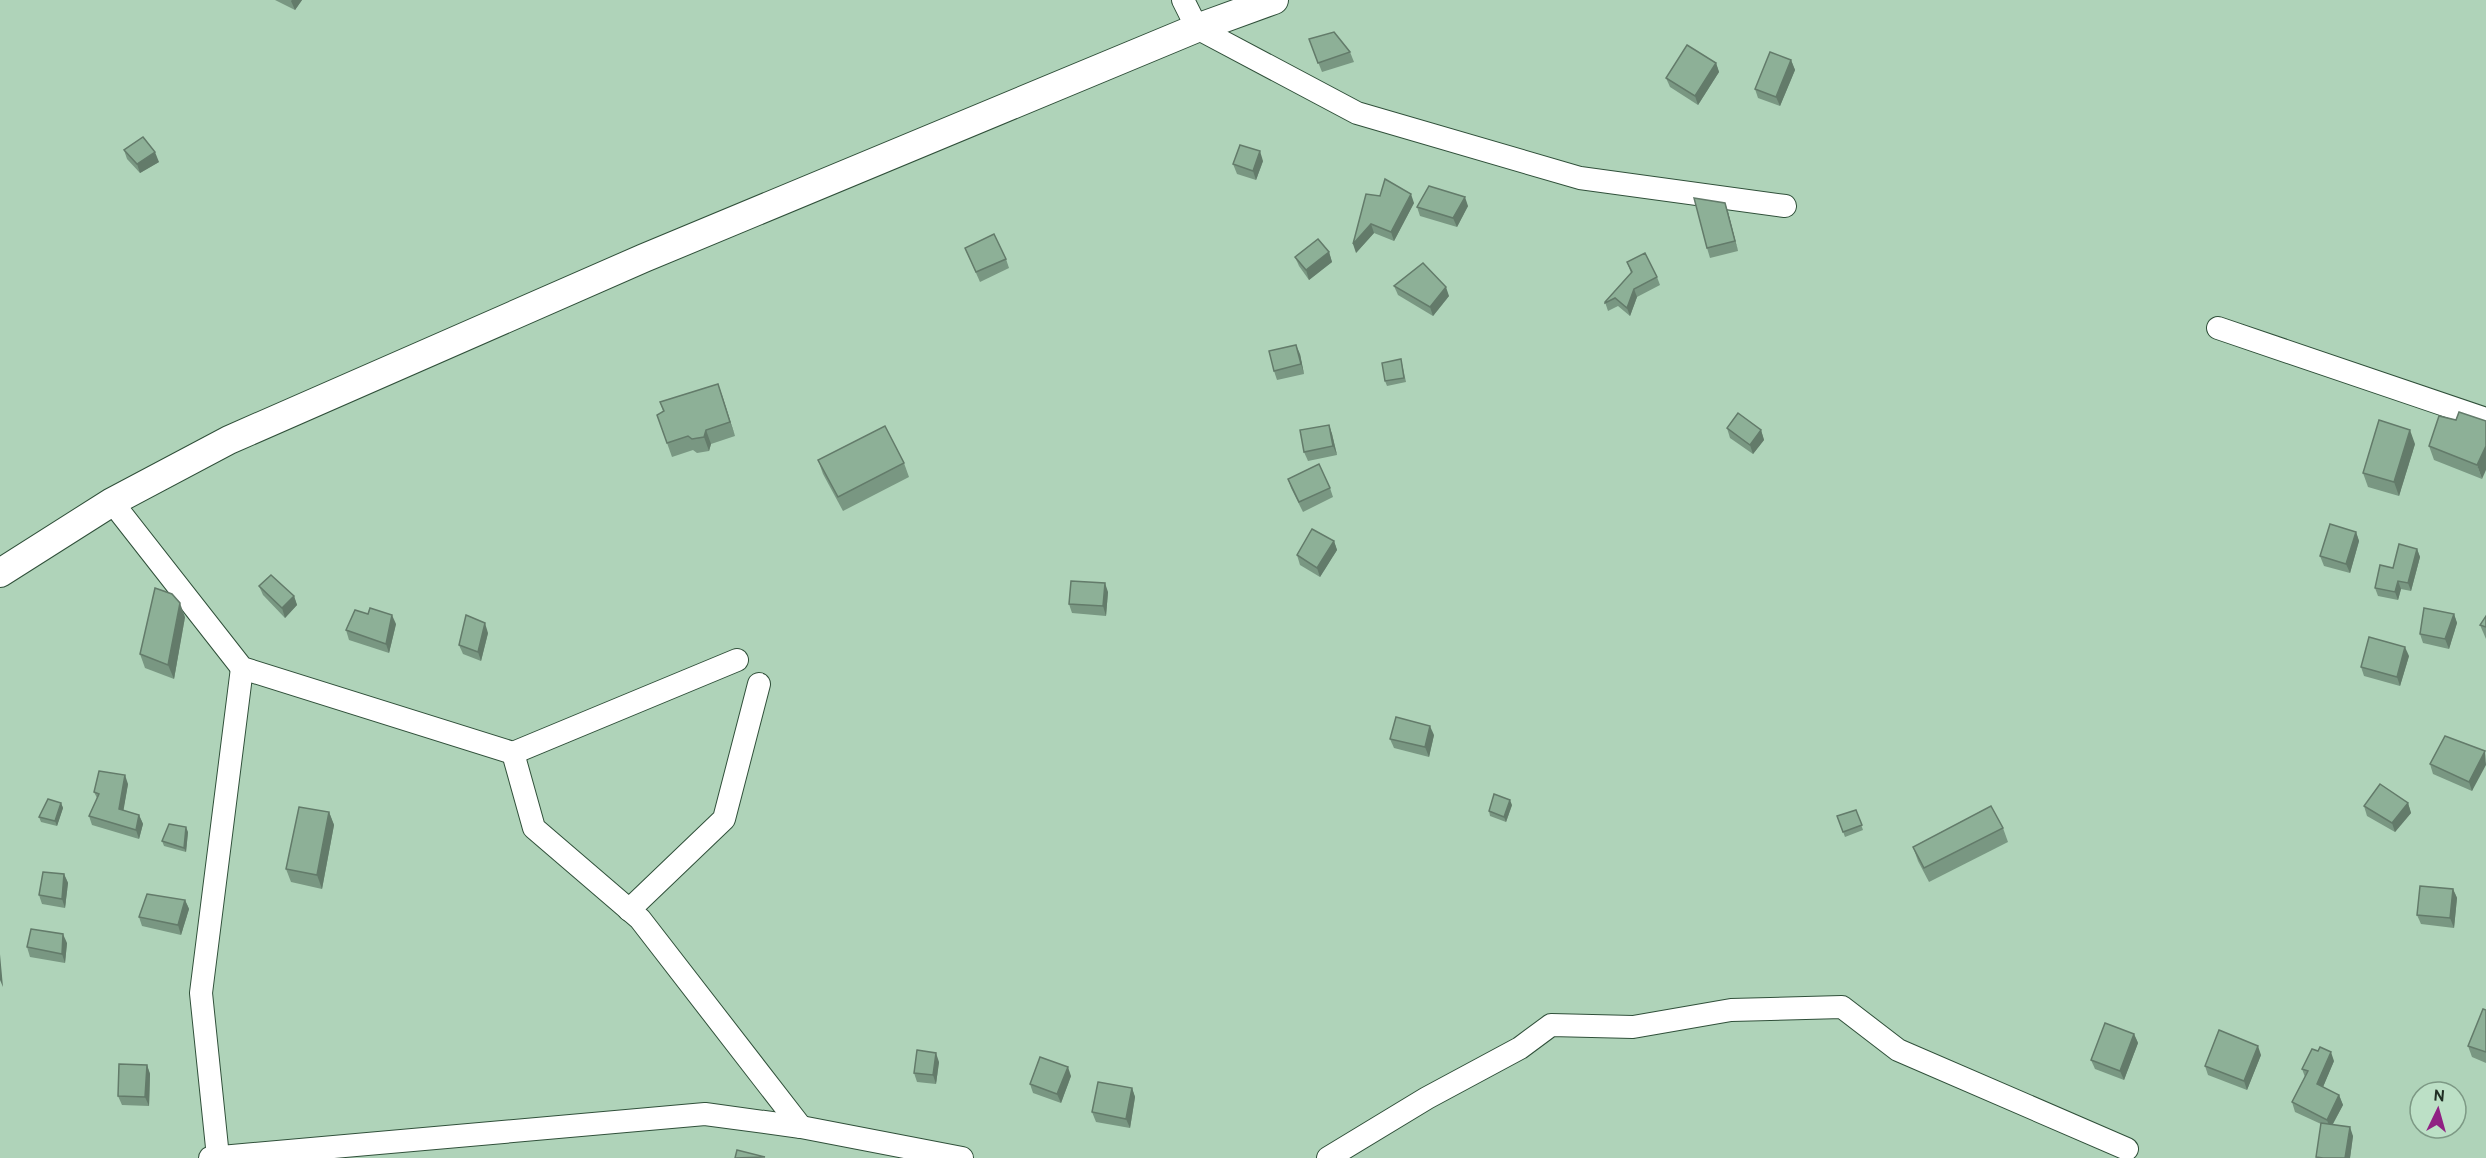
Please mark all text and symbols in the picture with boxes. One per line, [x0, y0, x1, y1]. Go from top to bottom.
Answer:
north arrow [2408, 1080, 2468, 1140]
text: N [2433, 1087, 2446, 1108]

